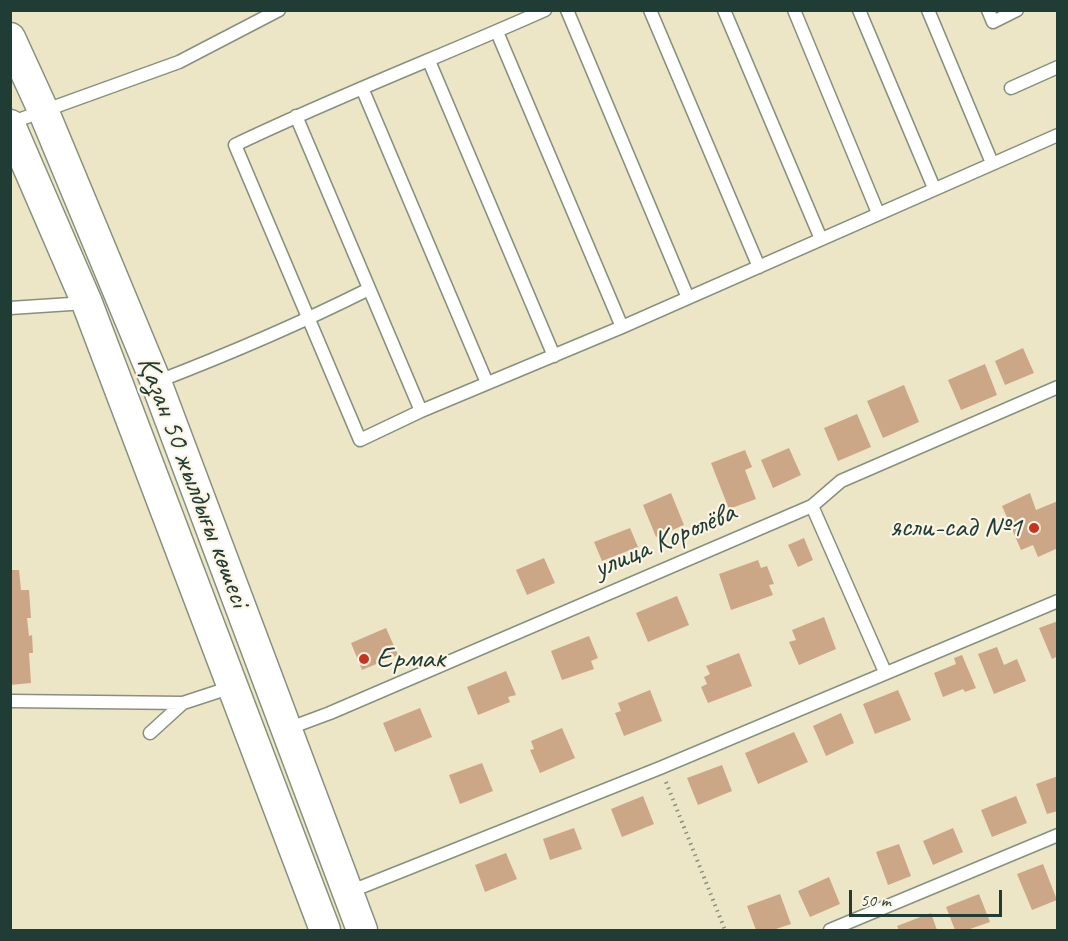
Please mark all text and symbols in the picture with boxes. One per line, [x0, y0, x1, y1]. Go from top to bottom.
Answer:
street label: Қазан 50 жылдығы көшесі [129, 351, 257, 613]
street label: улица Королёва [588, 495, 742, 587]
place label: ясли-сад №1 [890, 510, 1022, 546]
marker: ясли-сад №1 [1027, 521, 1041, 535]
place label: Ермак [376, 641, 445, 677]
marker: Ермак [357, 652, 371, 666]
scale bar [852, 878, 1005, 916]
text: 50 m [860, 889, 891, 911]

